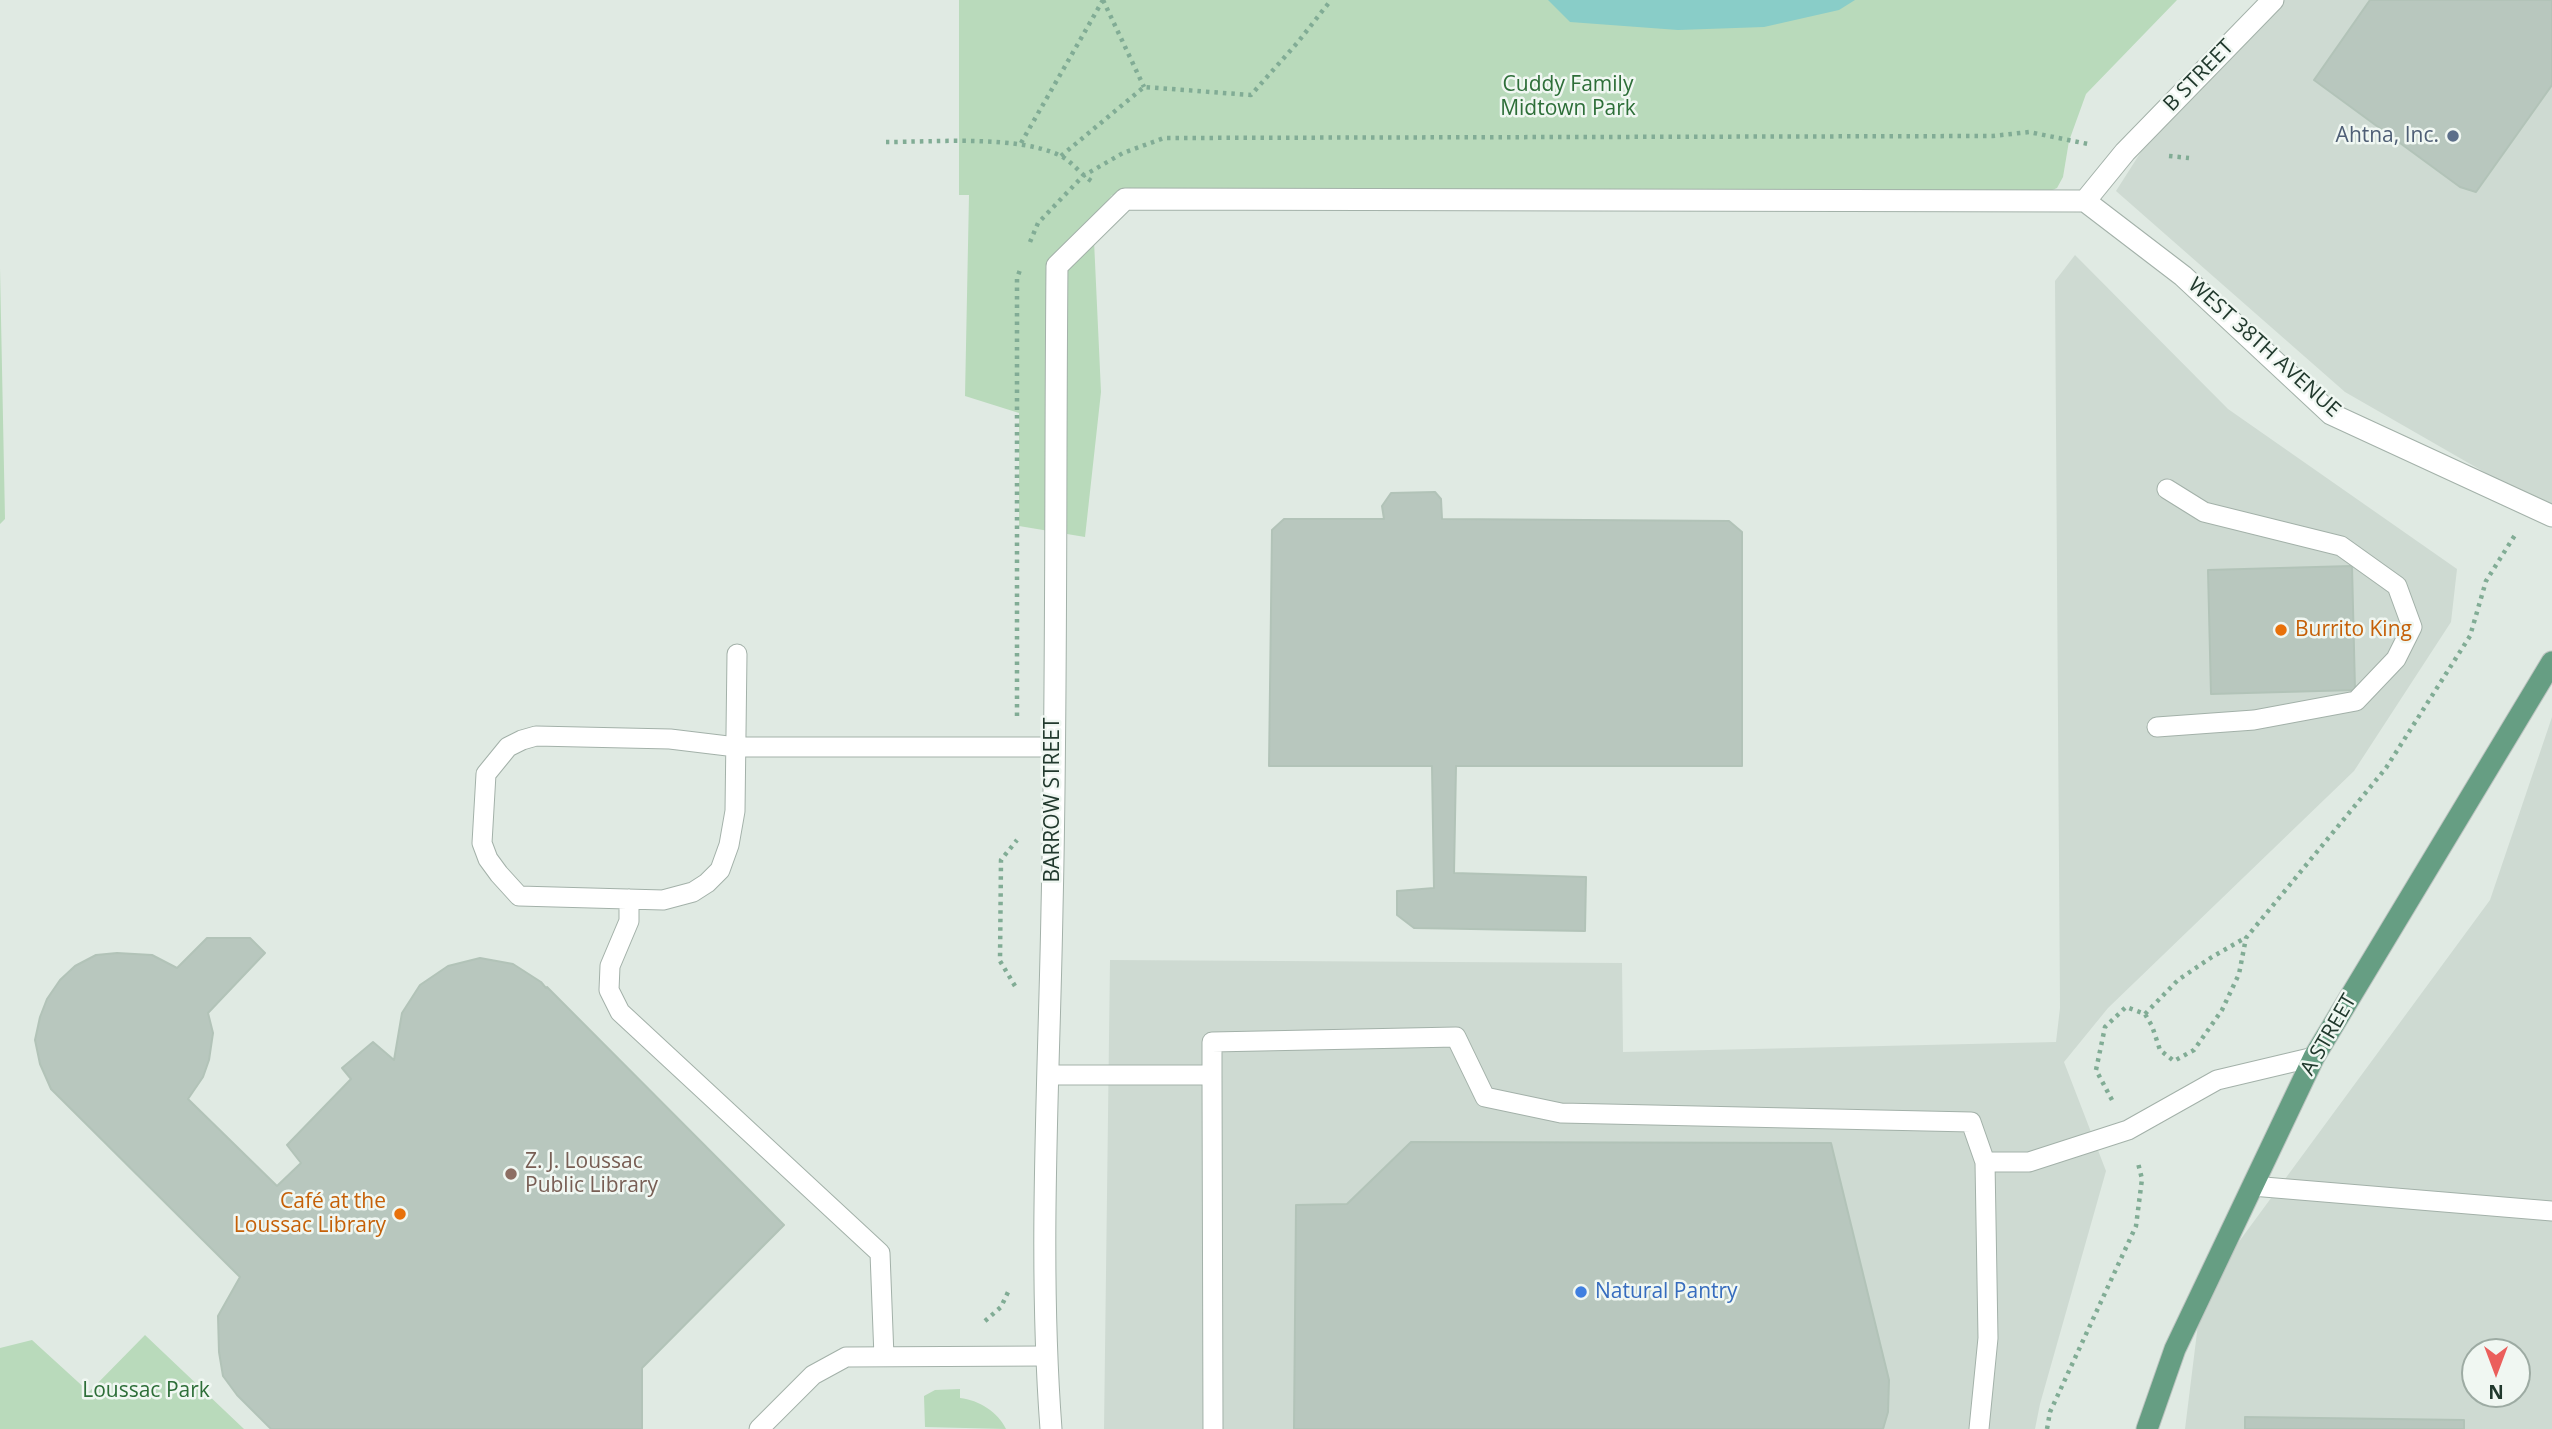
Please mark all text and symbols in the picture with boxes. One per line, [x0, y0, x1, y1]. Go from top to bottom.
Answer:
street label: B STREET [2159, 35, 2239, 117]
park label: Cuddy Family Midtown Park [1500, 72, 1636, 122]
place label: Ahtna, Inc. [2336, 123, 2439, 149]
marker: Ahtna, Inc. [2445, 128, 2461, 144]
street label: WEST 38TH AVENUE [2183, 273, 2345, 423]
place label: Burrito King [2295, 617, 2412, 643]
marker: Burrito King [2273, 622, 2289, 638]
street label: BARROW STREET [1040, 718, 1066, 882]
street label: A STREET [2296, 990, 2362, 1080]
place label: Z. J. Loussac Public Library [525, 1149, 658, 1199]
marker: Z. J. Loussac Public Library [503, 1166, 519, 1182]
place label: Café at the Loussac Library [234, 1189, 386, 1239]
marker: Café at the Loussac Library [392, 1206, 408, 1222]
place label: Natural Pantry [1595, 1279, 1738, 1305]
marker: Natural Pantry [1573, 1284, 1589, 1300]
north arrow [2461, 1338, 2531, 1408]
park label: Loussac Park [82, 1378, 210, 1404]
text: N [2488, 1379, 2504, 1405]

